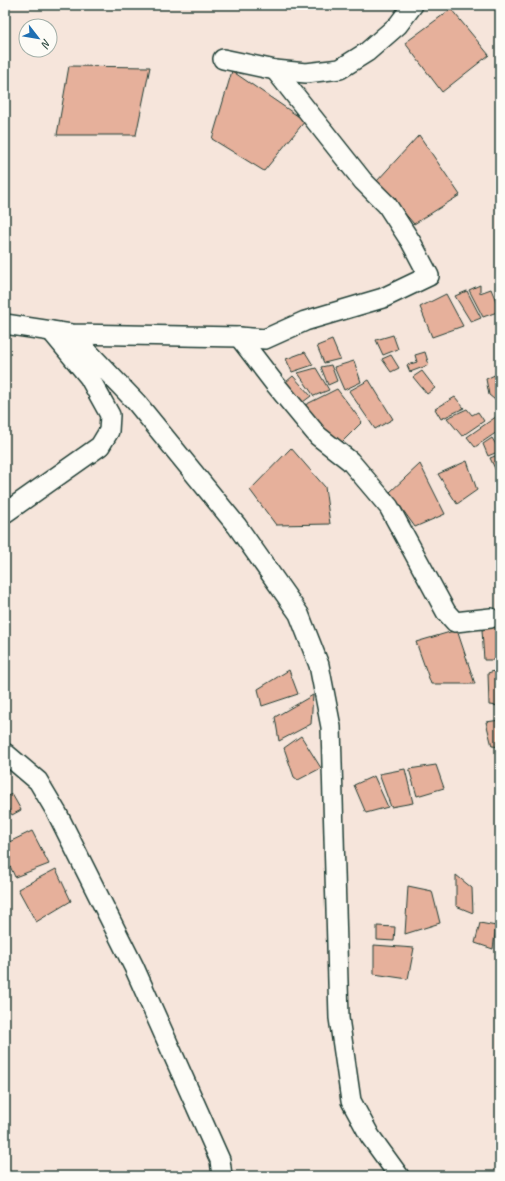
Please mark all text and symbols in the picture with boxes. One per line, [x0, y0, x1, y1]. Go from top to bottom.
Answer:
north arrow [18, 18, 58, 58]
text: N [38, 37, 54, 52]

